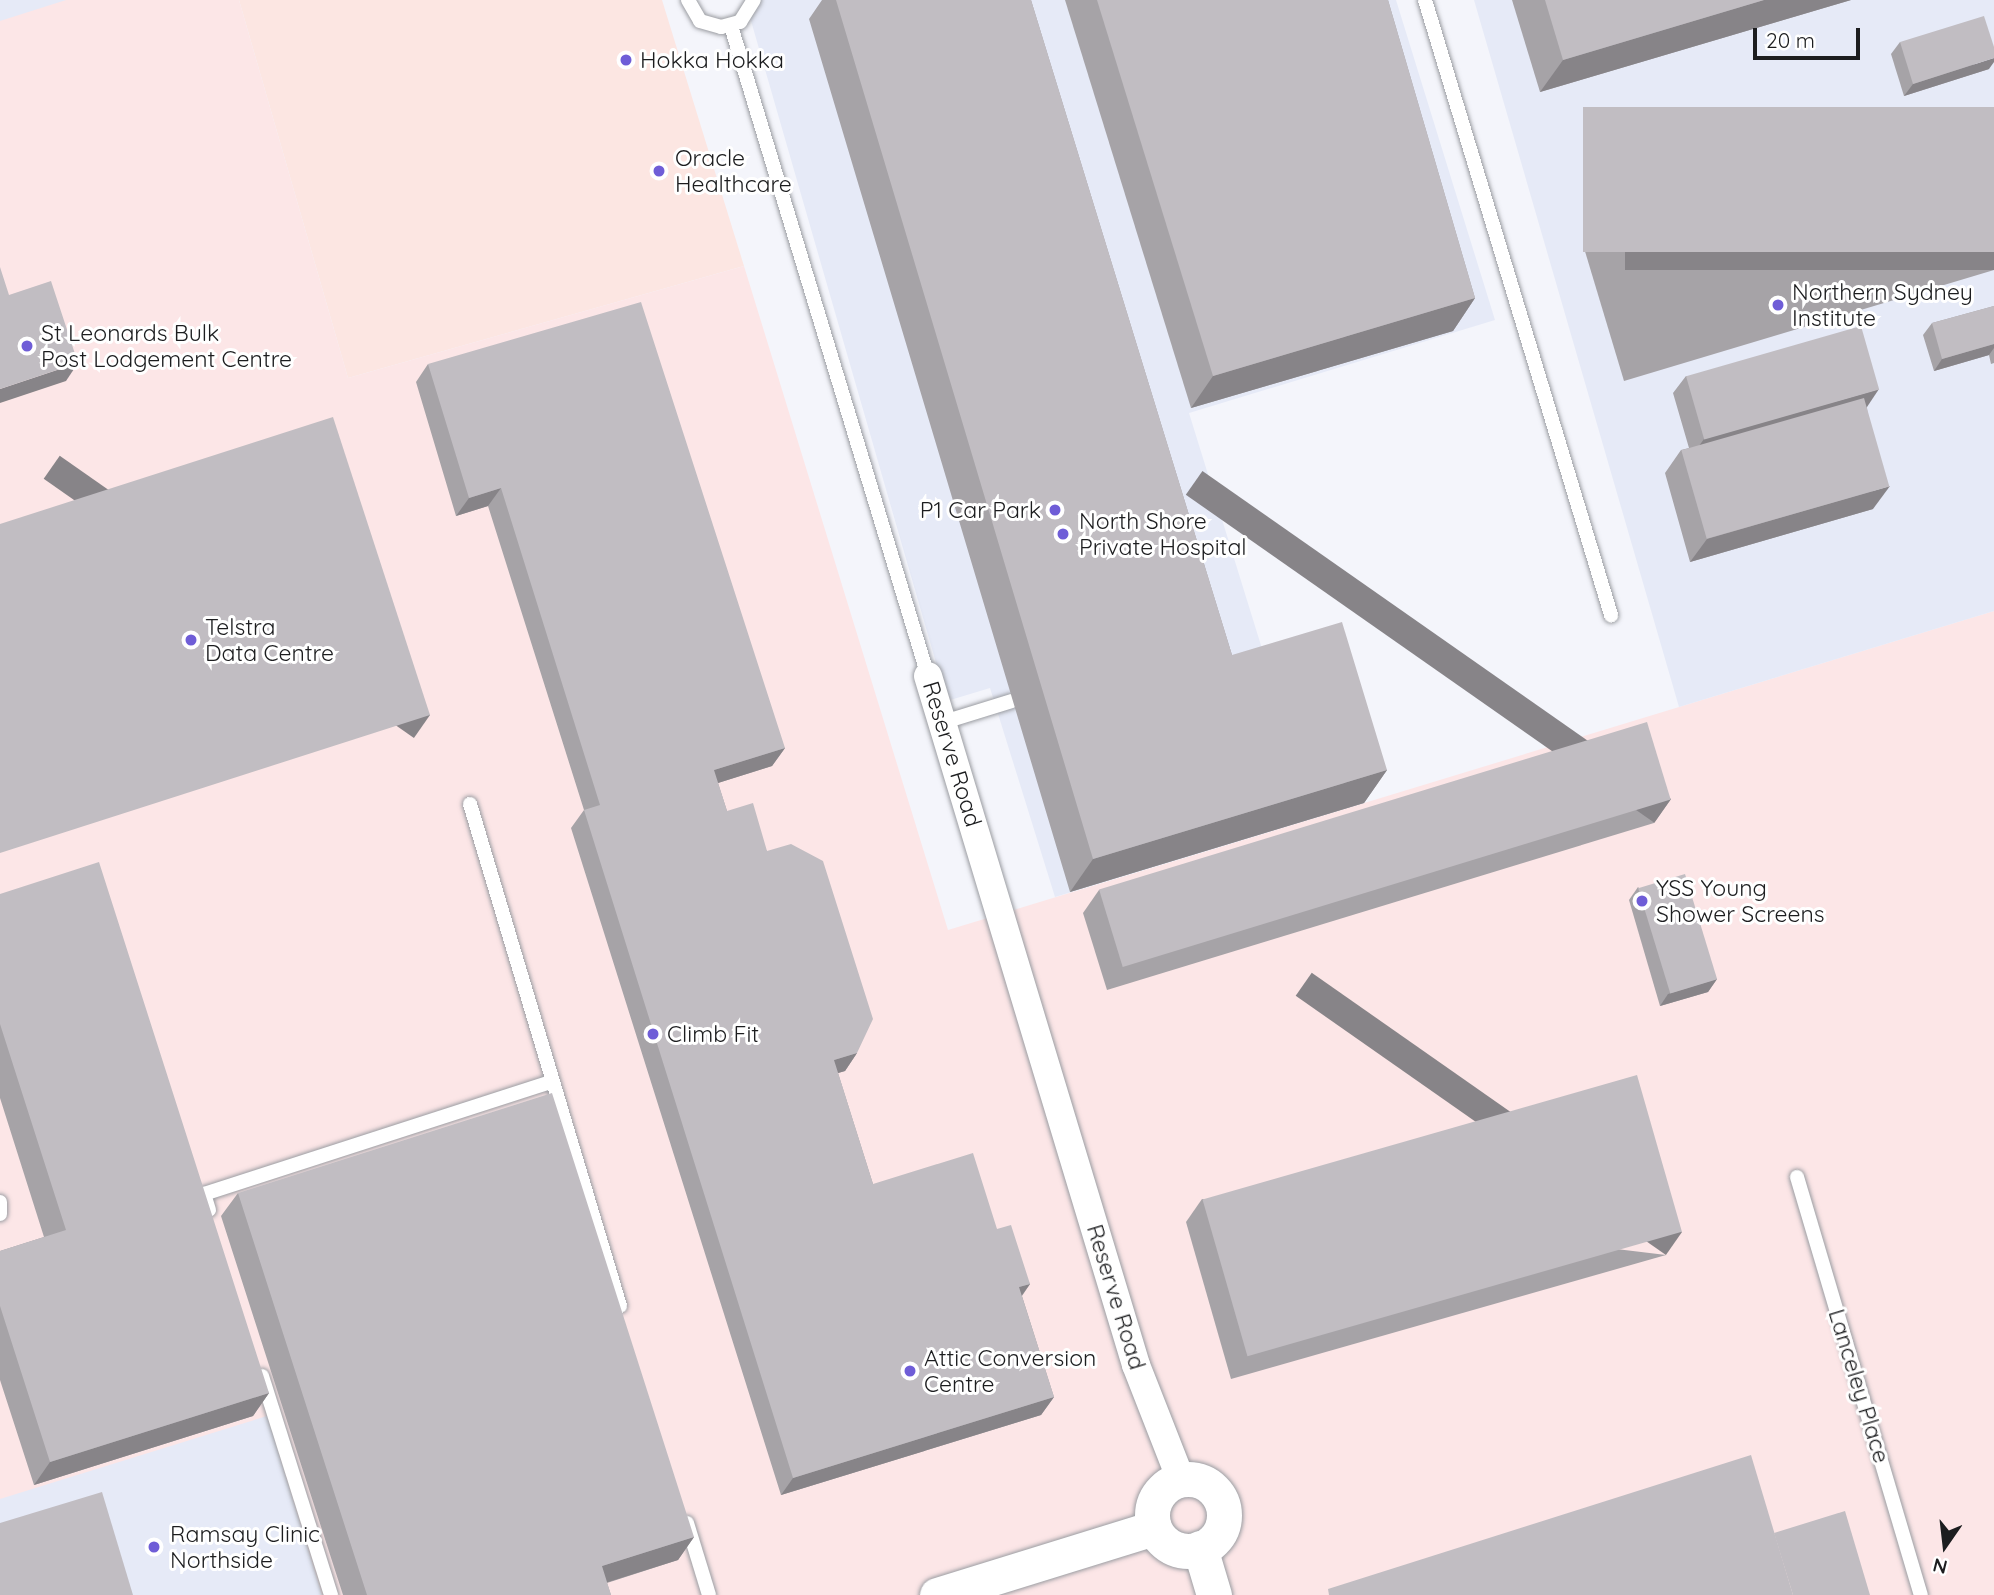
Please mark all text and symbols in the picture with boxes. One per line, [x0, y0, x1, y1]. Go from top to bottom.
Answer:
scale bar [1756, 14, 1863, 58]
text: 20 m [1766, 27, 1815, 53]
place label: Hokka Hokka [640, 46, 784, 74]
marker: Hokka Hokka [618, 52, 634, 68]
place label: Oracle Healthcare [675, 144, 792, 198]
marker: Oracle Healthcare [649, 161, 669, 181]
place label: Northern Sydney Institute [1792, 278, 1973, 332]
marker: Northern Sydney Institute [1770, 297, 1786, 313]
place label: St Leonards Bulk Post Lodgement Centre [41, 319, 292, 373]
marker: St Leonards Bulk Post Lodgement Centre [19, 338, 35, 354]
place label: P1 Car Park [920, 496, 1041, 524]
marker: P1 Car Park [1047, 502, 1063, 518]
place label: North Shore Private Hospital [1079, 507, 1247, 561]
marker: North Shore Private Hospital [1053, 524, 1073, 544]
place label: Telstra Data Centre [205, 613, 334, 667]
marker: Telstra Data Centre [183, 632, 199, 648]
street label: Reserve Road [917, 678, 987, 830]
place label: YSS Young Shower Screens [1656, 874, 1825, 928]
marker: YSS Young Shower Screens [1634, 893, 1650, 909]
place label: Climb Fit [667, 1020, 759, 1048]
marker: Climb Fit [645, 1026, 661, 1042]
street label: Reserve Road [1081, 1221, 1151, 1373]
street label: Lanceley Place [1822, 1306, 1896, 1466]
place label: Attic Conversion Centre [924, 1344, 1096, 1398]
marker: Attic Conversion Centre [902, 1363, 918, 1379]
north arrow [1910, 1511, 1980, 1581]
place label: Ramsay Clinic Northside [170, 1520, 320, 1574]
marker: Ramsay Clinic Northside [144, 1537, 164, 1557]
text: N [1930, 1553, 1950, 1580]

